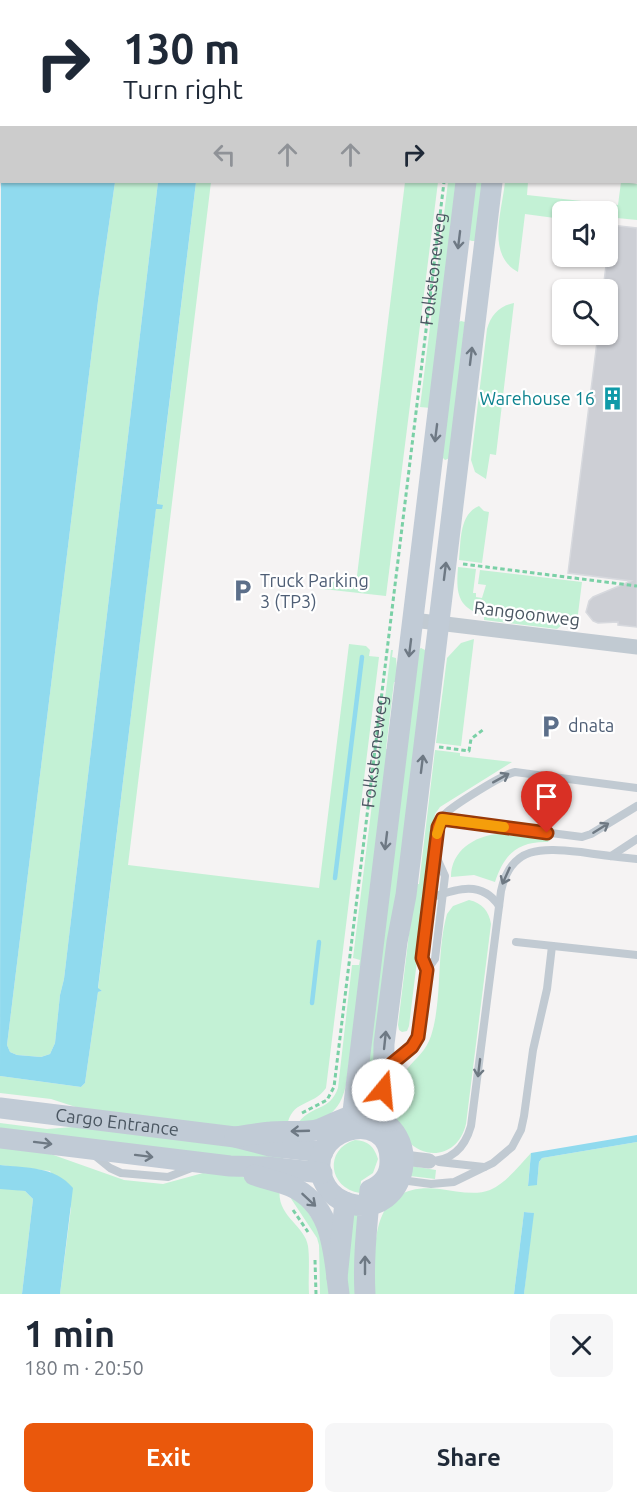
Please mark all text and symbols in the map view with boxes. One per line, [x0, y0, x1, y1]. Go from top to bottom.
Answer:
icon: right [24, 24, 102, 102]
text: 130 m [123, 25, 240, 72]
text: Turn right [123, 74, 243, 104]
icon: left [208, 138, 241, 171]
icon: ahead [271, 138, 304, 171]
icon: ahead [334, 138, 367, 171]
icon: right [397, 138, 430, 171]
map controls [552, 201, 618, 345]
button: sound [552, 201, 618, 267]
street label: Folkstoneweg [416, 211, 449, 326]
one-way arrow [454, 229, 465, 249]
button: search [552, 279, 618, 345]
one-way arrow [466, 347, 477, 367]
building icon: Warehouse 16 [600, 386, 626, 412]
place label: Warehouse 16 [479, 388, 595, 408]
one-way arrow [430, 423, 441, 443]
one-way arrow [440, 561, 451, 581]
place label: Truck Parking 3 (TP3) [260, 570, 369, 612]
parking icon: Truck Parking 3 (TP3) [229, 578, 255, 604]
street label: Rangoonweg [473, 597, 581, 629]
one-way arrow [404, 637, 415, 657]
street label: Folkstoneweg [357, 694, 391, 809]
parking icon: dnata [537, 713, 563, 739]
place label: dnata [568, 715, 614, 735]
one-way arrow [416, 755, 427, 775]
pin [521, 771, 572, 833]
one-way arrow [492, 772, 509, 784]
icon: arrive [530, 780, 563, 813]
one-way arrow [593, 821, 610, 834]
one-way arrow [380, 831, 391, 851]
one-way arrow [500, 866, 511, 884]
one-way arrow [380, 1031, 391, 1051]
position arrow [351, 1058, 415, 1122]
one-way arrow [473, 1058, 484, 1078]
street label: Cargo Entrance [54, 1104, 180, 1139]
one-way arrow [291, 1126, 311, 1137]
one-way arrow [32, 1138, 52, 1149]
one-way arrow [133, 1150, 153, 1161]
one-way arrow [301, 1193, 316, 1207]
one-way arrow [359, 1255, 371, 1275]
text: 1 min [24, 1313, 115, 1354]
button: close [550, 1314, 613, 1377]
text: 180 m · 20:50 [24, 1356, 144, 1379]
button: Exit [24, 1423, 313, 1492]
button: Share [325, 1423, 613, 1492]

